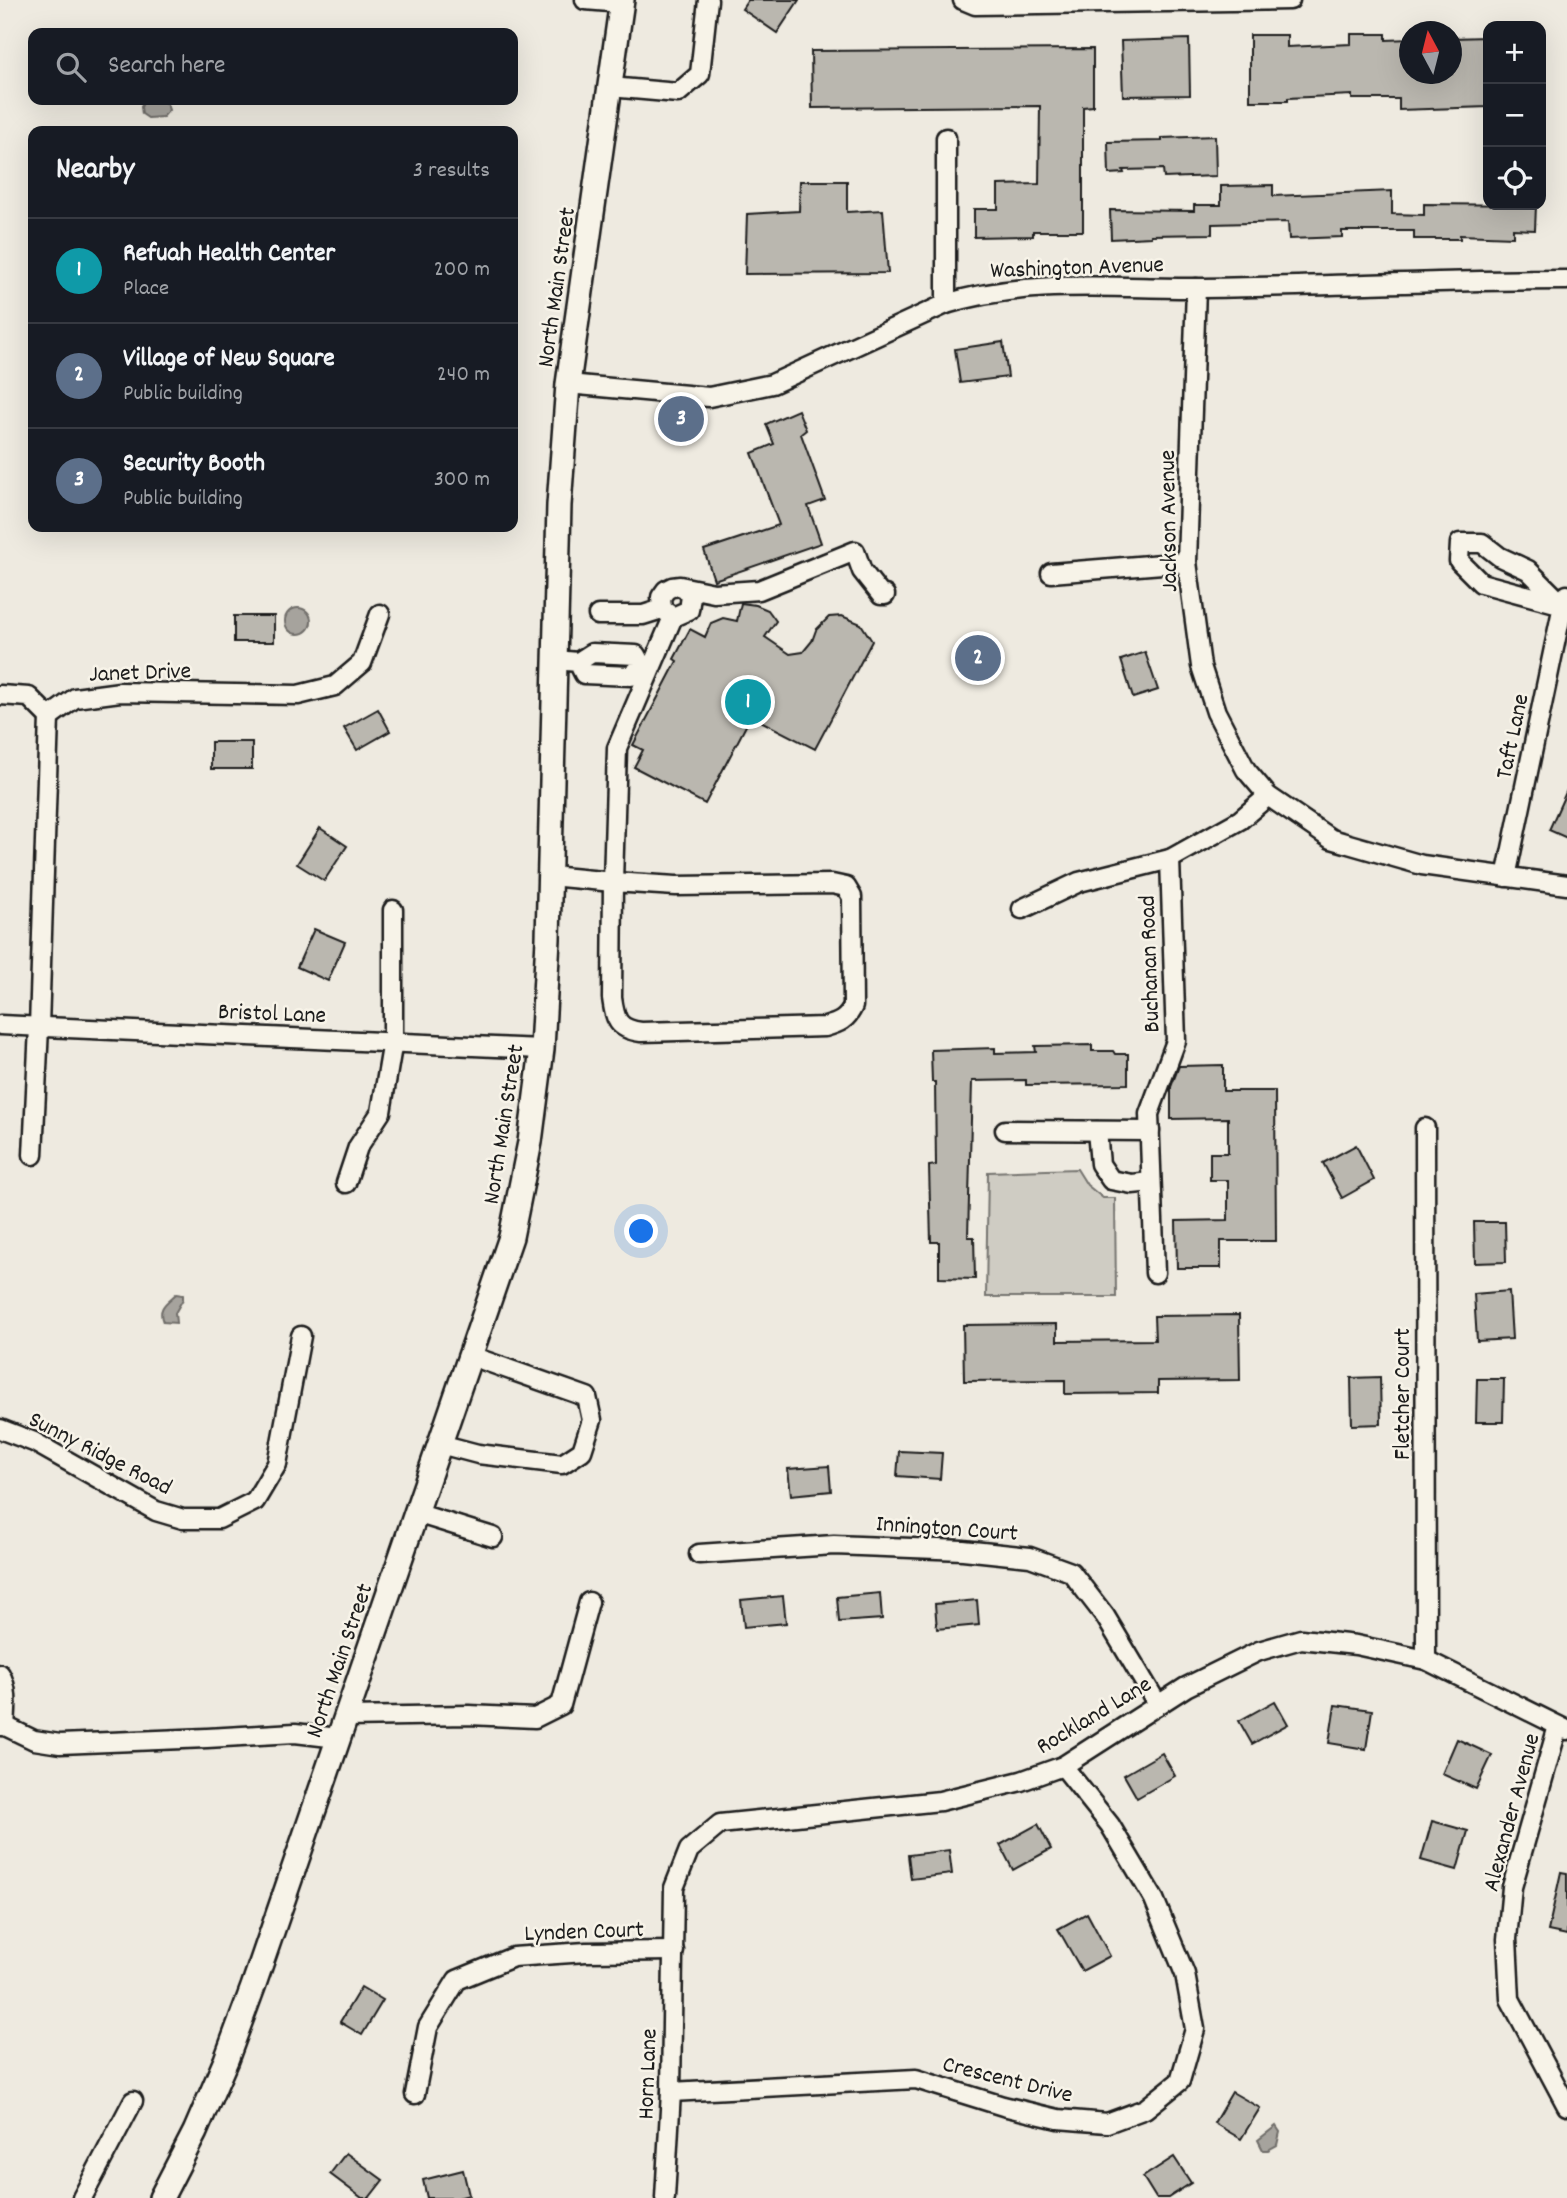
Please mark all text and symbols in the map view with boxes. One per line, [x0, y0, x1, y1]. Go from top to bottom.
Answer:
north arrow [1399, 21, 1462, 84]
map controls [1483, 21, 1546, 210]
button: + [1483, 21, 1546, 84]
search box [28, 28, 518, 105]
icon: search [52, 48, 90, 86]
text: Search here [108, 48, 226, 85]
button: − [1483, 84, 1546, 147]
button: locate [1483, 147, 1546, 210]
text: Nearby [56, 150, 134, 193]
text: 3 results [413, 155, 490, 188]
street label: North Main Street [530, 205, 586, 370]
text: Refuah Health Center [123, 236, 335, 273]
street label: Washington Avenue [990, 249, 1165, 289]
text: 1 [76, 254, 82, 287]
text: 200 m [434, 254, 490, 287]
text: Place [123, 273, 169, 306]
text: Village of New Square [123, 341, 335, 378]
text: 2 [74, 359, 84, 392]
text: 240 m [437, 359, 490, 392]
text: Public building [123, 378, 243, 411]
pin: 3 [658, 393, 704, 445]
text: Security Booth [123, 446, 265, 483]
street label: Jackson Avenue [1152, 449, 1188, 592]
text: 3 [74, 464, 84, 497]
text: 300 m [434, 464, 490, 497]
text: Public building [123, 483, 243, 516]
pin: 2 [955, 632, 1001, 684]
street label: Janet Drive [88, 655, 192, 693]
pin: 1 [725, 676, 771, 728]
street label: Taft Lane [1488, 691, 1540, 782]
street label: Buchanan Road [1132, 895, 1170, 1033]
street label: Bristol Lane [217, 996, 327, 1034]
street label: North Main Street [476, 1042, 534, 1207]
your location [624, 1214, 658, 1248]
street label: Fletcher Court [1387, 1328, 1421, 1460]
street label: Sunny Ridge Road [22, 1404, 177, 1505]
street label: Innington Court [875, 1508, 1019, 1552]
street label: North Main Street [298, 1579, 383, 1743]
street label: Rockland Lane [1030, 1669, 1159, 1764]
street label: Alexander Avenue [1475, 1730, 1550, 1896]
street label: Lynden Court [524, 1914, 645, 1952]
street label: Horn Lane [630, 2028, 668, 2120]
street label: Crescent Drive [938, 2048, 1076, 2114]

